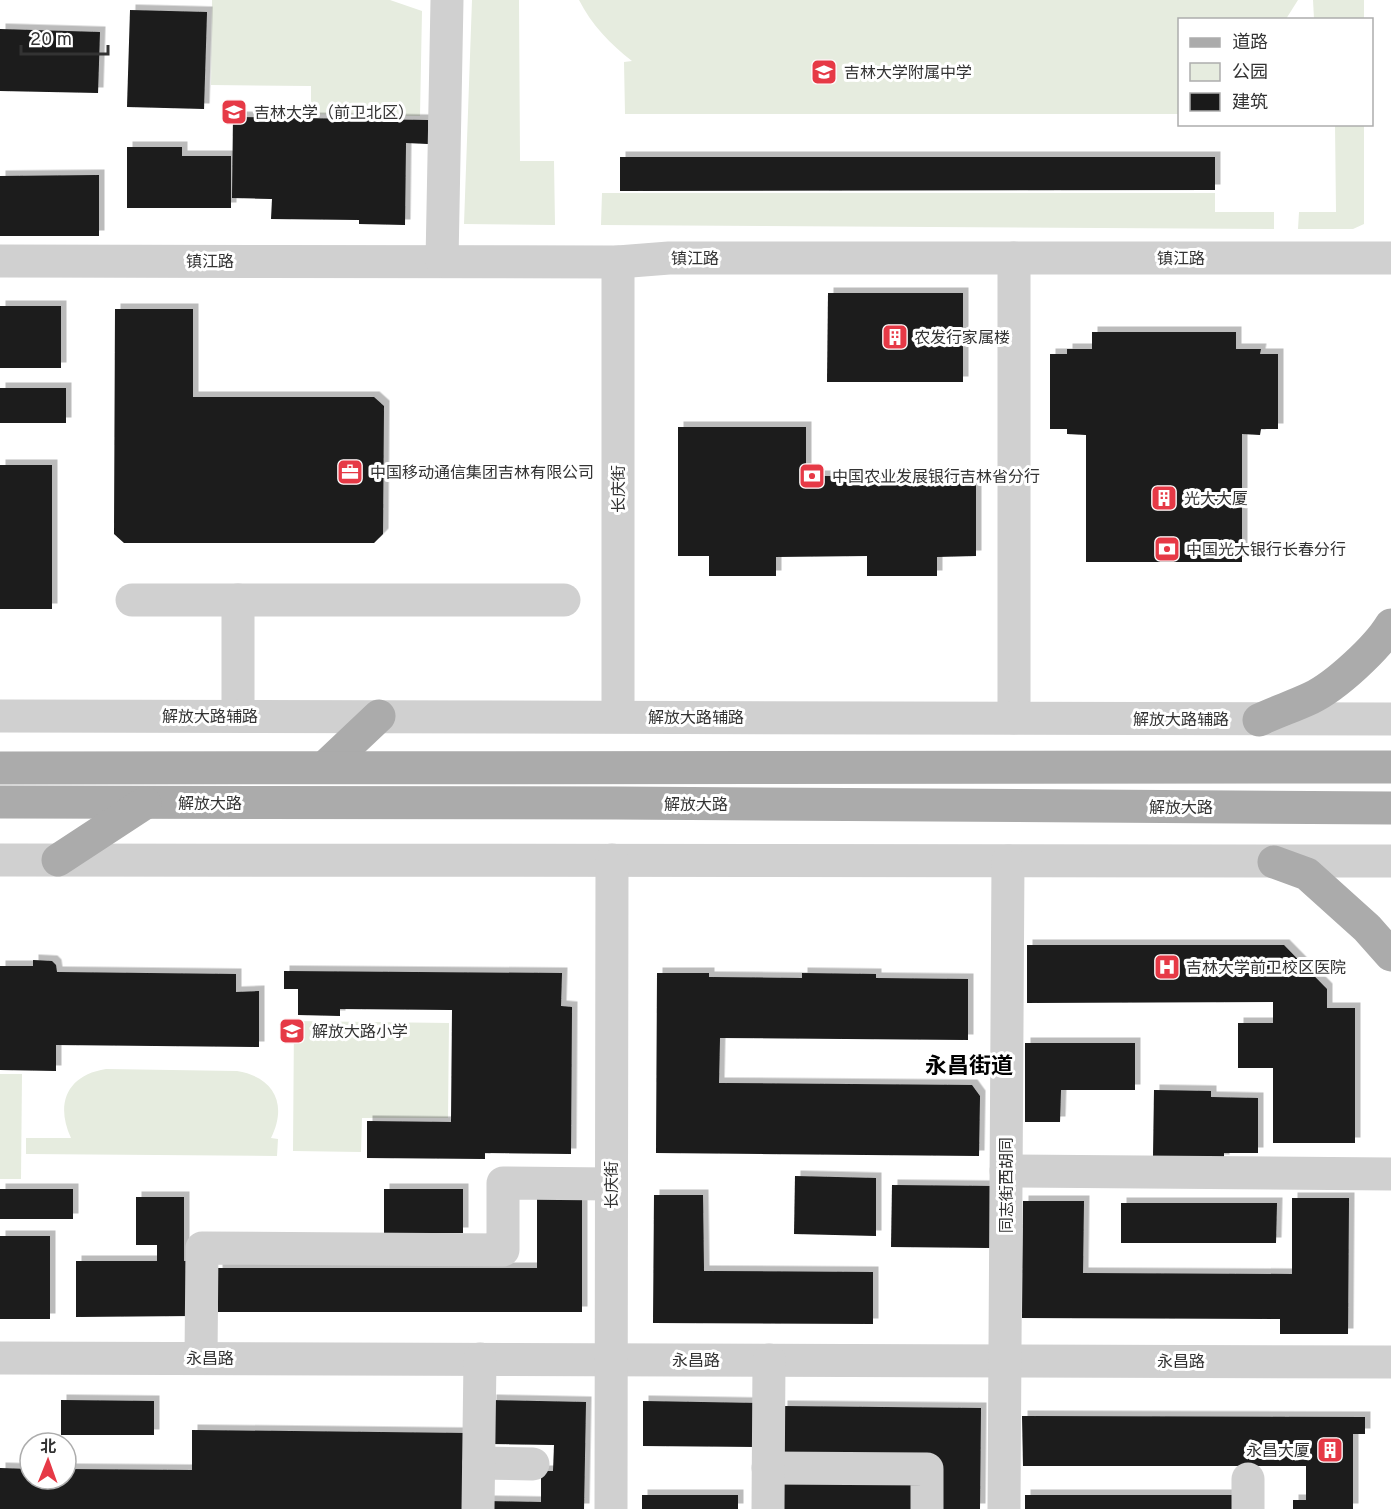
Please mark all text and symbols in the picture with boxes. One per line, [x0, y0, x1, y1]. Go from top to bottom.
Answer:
scale bar [21, 18, 108, 56]
legend [1178, 18, 1373, 126]
text: 20 m [30, 29, 72, 52]
text: 道路 [1232, 32, 1268, 55]
school or university icon: 吉林大学附属中学 [809, 57, 839, 87]
text: 公园 [1232, 62, 1268, 85]
place label: 吉林大学附属中学 [844, 64, 972, 84]
text: 建筑 [1232, 92, 1268, 115]
school or university icon: 吉林大学（前卫北区） [219, 97, 249, 127]
place label: 吉林大学（前卫北区） [254, 104, 414, 124]
street label: 镇江路 [671, 250, 719, 270]
street label: 镇江路 [1157, 250, 1205, 270]
street label: 镇江路 [186, 253, 234, 273]
building icon: 农发行家属楼 [880, 322, 910, 352]
place label: 农发行家属楼 [914, 329, 1010, 349]
office icon: 中国移动通信集团吉林有限公司 [335, 457, 365, 487]
bank icon: 中国农业发展银行吉林省分行 [797, 461, 827, 491]
place label: 中国移动通信集团吉林有限公司 [370, 464, 594, 484]
street label: 长庆街 [610, 465, 630, 513]
place label: 中国农业发展银行吉林省分行 [832, 468, 1040, 488]
building icon: 光大大厦 [1149, 483, 1179, 513]
place label: 光大大厦 [1184, 490, 1248, 510]
bank icon: 中国光大银行长春分行 [1152, 534, 1182, 564]
place label: 中国光大银行长春分行 [1186, 541, 1346, 561]
street label: 解放大路辅路 [162, 708, 258, 728]
street label: 解放大路辅路 [648, 709, 744, 729]
street label: 解放大路辅路 [1133, 711, 1229, 731]
street label: 解放大路 [178, 795, 242, 815]
street label: 解放大路 [664, 796, 728, 816]
street label: 解放大路 [1149, 799, 1213, 819]
hospital icon: 吉林大学前卫校区医院 [1152, 952, 1182, 982]
place label: 吉林大学前卫校区医院 [1186, 959, 1346, 979]
school or university icon: 解放大路小学 [277, 1016, 307, 1046]
place label: 解放大路小学 [312, 1023, 408, 1043]
district label: 永昌街道 [925, 1054, 1013, 1081]
street label: 同志街西胡同 [998, 1137, 1018, 1233]
street label: 长庆街 [603, 1161, 623, 1209]
street label: 永昌路 [186, 1350, 234, 1370]
street label: 永昌路 [672, 1352, 720, 1372]
street label: 永昌路 [1157, 1353, 1205, 1373]
north arrow [18, 1431, 78, 1491]
building icon: 永昌大厦 [1315, 1435, 1345, 1465]
text: 北 [40, 1438, 56, 1458]
place label: 永昌大厦 [1246, 1442, 1310, 1462]

